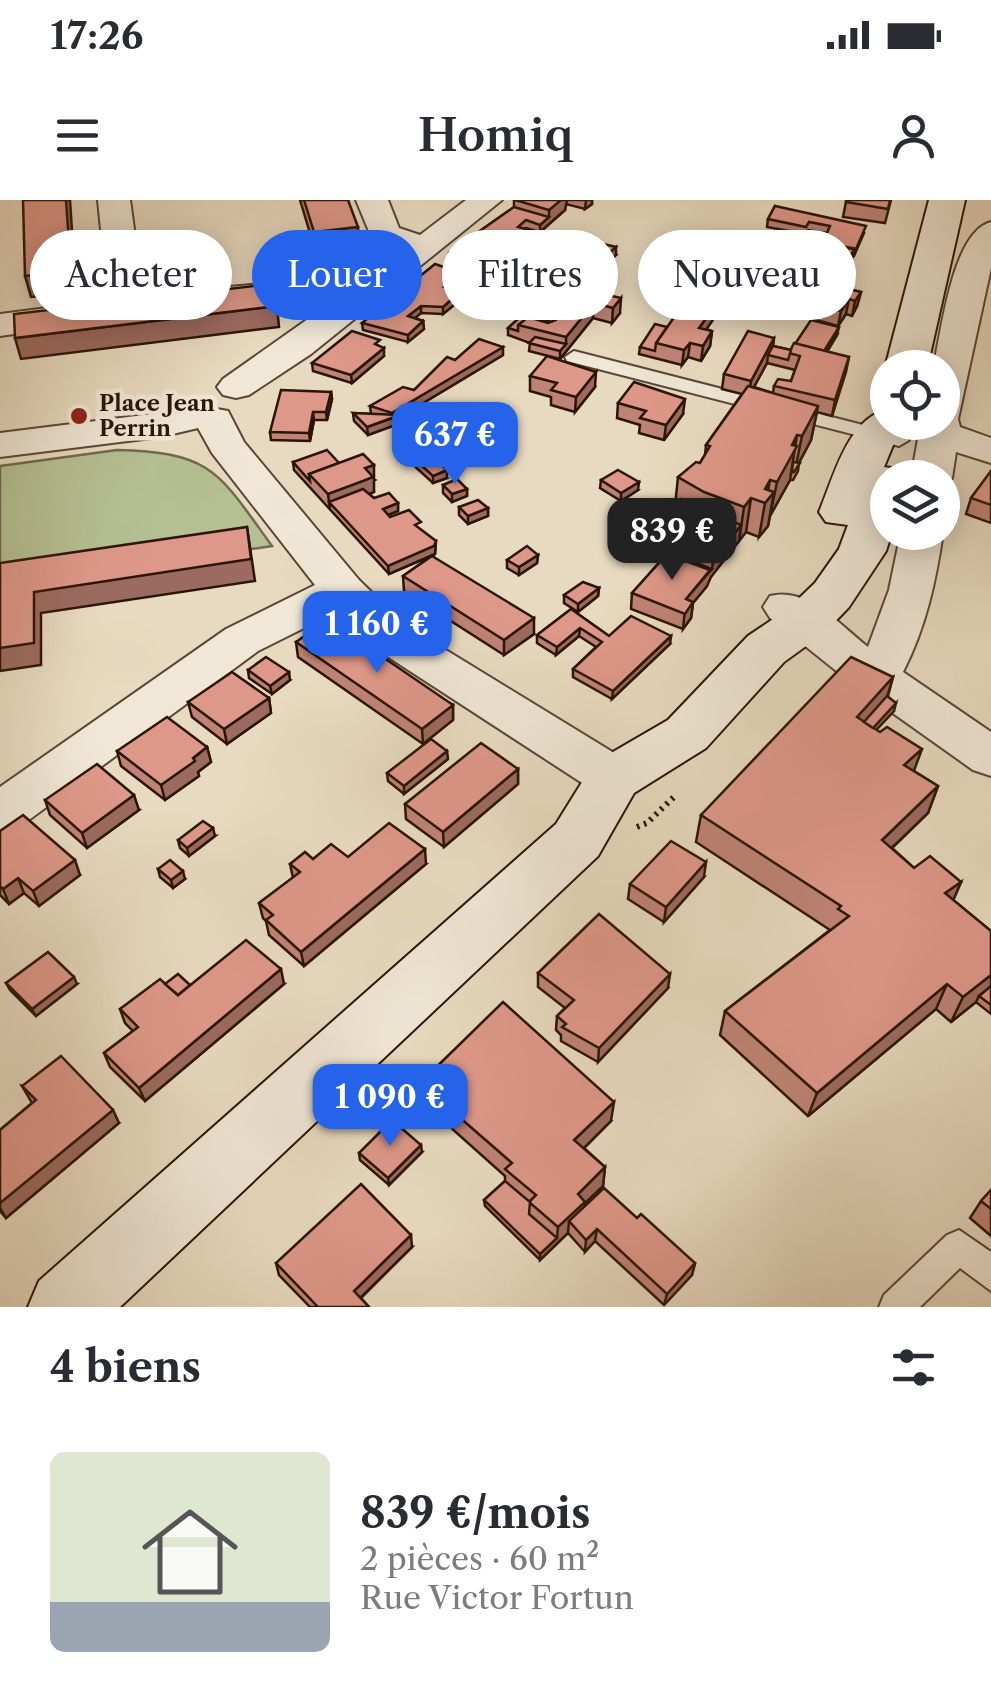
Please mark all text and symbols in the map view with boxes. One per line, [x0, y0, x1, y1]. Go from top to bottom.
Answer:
text: 17:26 [50, 12, 143, 59]
text: Homiq [418, 107, 573, 163]
icon: menu [50, 108, 105, 163]
icon: person [886, 108, 941, 163]
chip: Acheter [30, 230, 232, 320]
chip: Louer [252, 230, 422, 320]
chip: Filtres [442, 230, 618, 320]
chip: Nouveau [638, 230, 856, 320]
map controls [870, 350, 960, 550]
button: locate [870, 350, 960, 440]
place label: Place Jean Perrin [99, 390, 215, 442]
pin: 637 € [385, 402, 525, 487]
marker: Place Jean Perrin [68, 405, 90, 427]
text: 637 € [414, 415, 496, 454]
button: layers [870, 460, 960, 550]
pin: 839 € [602, 498, 742, 583]
text: 839 € [629, 511, 715, 550]
pin: 1 160 € [285, 591, 469, 676]
text: 1 160 € [325, 604, 429, 643]
pin: 1 090 € [298, 1064, 482, 1149]
text: 1 090 € [335, 1077, 445, 1116]
icon: filters [886, 1340, 941, 1395]
text: 4 biens [50, 1341, 201, 1393]
text: 839 €/mois [360, 1487, 591, 1539]
icon: home [130, 1492, 250, 1612]
text: 2 pièces · 60 m² [360, 1539, 599, 1578]
text: Rue Victor Fortun [360, 1578, 634, 1617]

